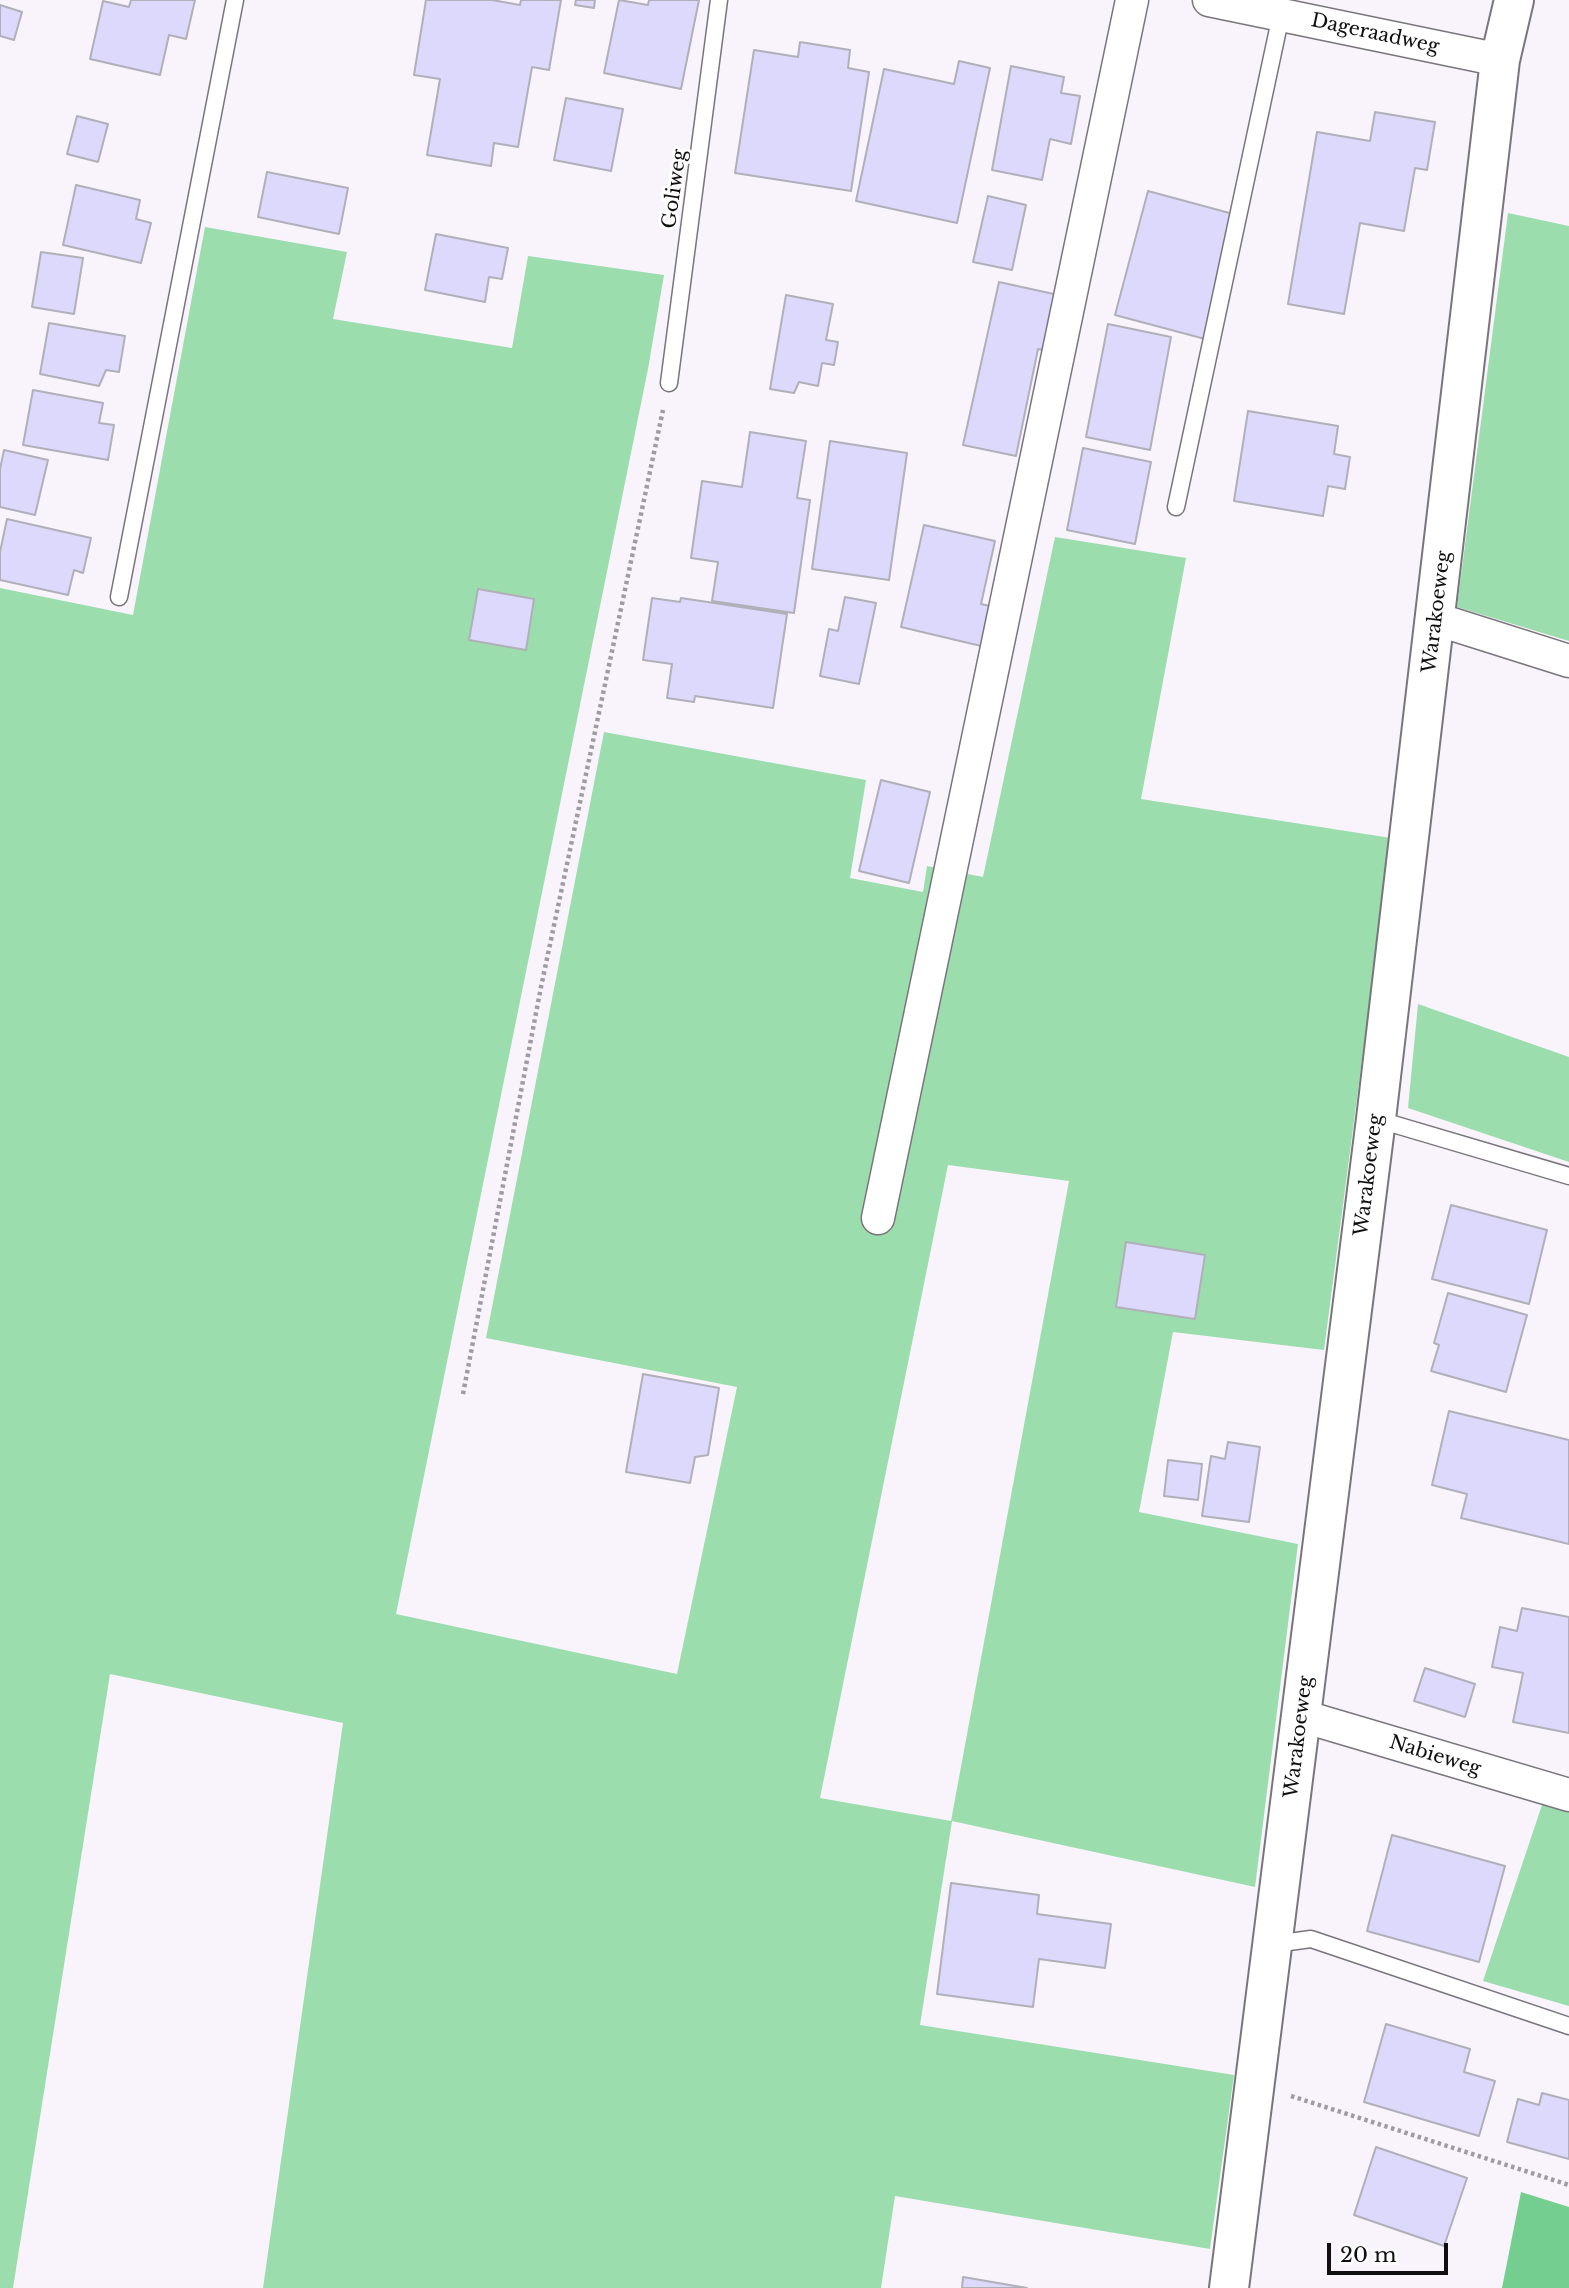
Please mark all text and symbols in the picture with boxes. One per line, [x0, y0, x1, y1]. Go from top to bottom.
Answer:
street label: Dageraadweg [1309, 9, 1441, 59]
street label: Goliweg [658, 148, 692, 230]
street label: Warakoeweg [1418, 550, 1456, 674]
street label: Warakoeweg [1350, 1113, 1388, 1237]
street label: Warakoeweg [1280, 1675, 1318, 1799]
street label: Nabieweg [1386, 1731, 1484, 1781]
scale bar [1331, 2228, 1452, 2272]
text: 20 m [1340, 2242, 1397, 2268]

